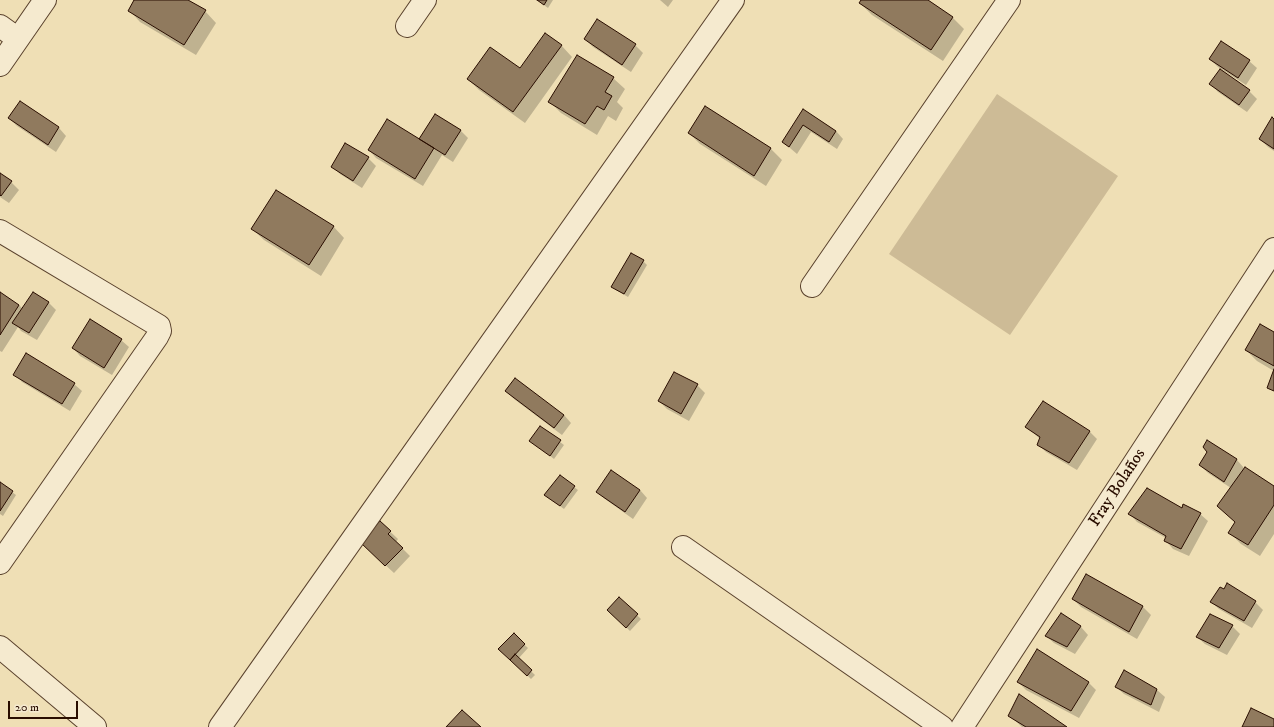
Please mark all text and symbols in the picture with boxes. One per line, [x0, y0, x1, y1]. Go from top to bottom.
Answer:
street label: Fray Bolaños [1085, 445, 1151, 531]
scale bar [10, 693, 80, 719]
text: 20 m [15, 700, 39, 715]

